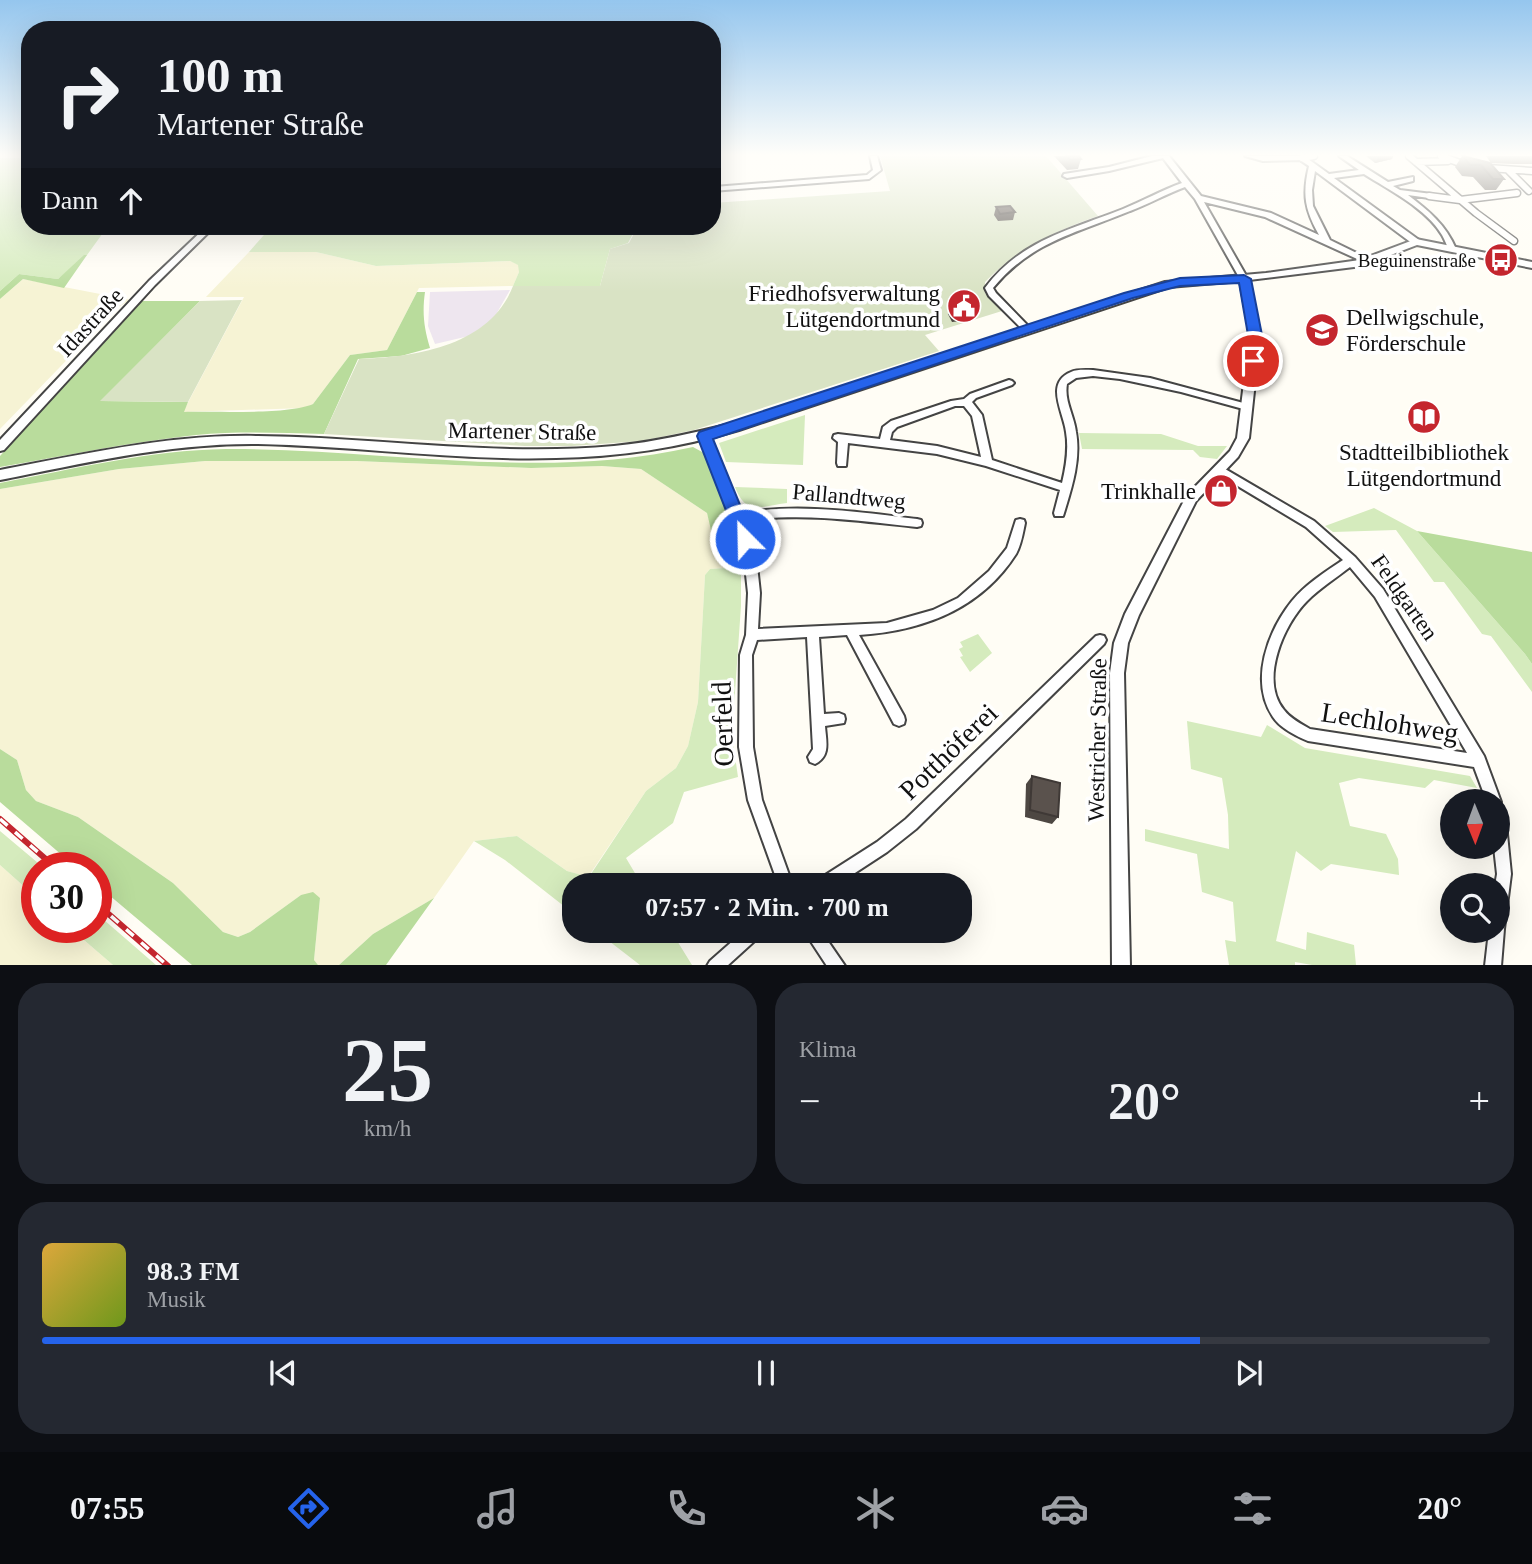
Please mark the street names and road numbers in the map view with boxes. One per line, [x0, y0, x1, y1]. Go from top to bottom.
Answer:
street label: Idastraße [52, 283, 128, 362]
street label: Martener Straße [447, 418, 597, 445]
street label: Pallandtweg [791, 479, 907, 514]
street label: Feldgarten [1366, 550, 1443, 645]
street label: Westricher Straße [1084, 658, 1111, 822]
street label: Oerfeld [706, 681, 739, 767]
street label: Lechlohweg [1319, 696, 1461, 749]
street label: Potthöferei [893, 697, 1004, 806]

